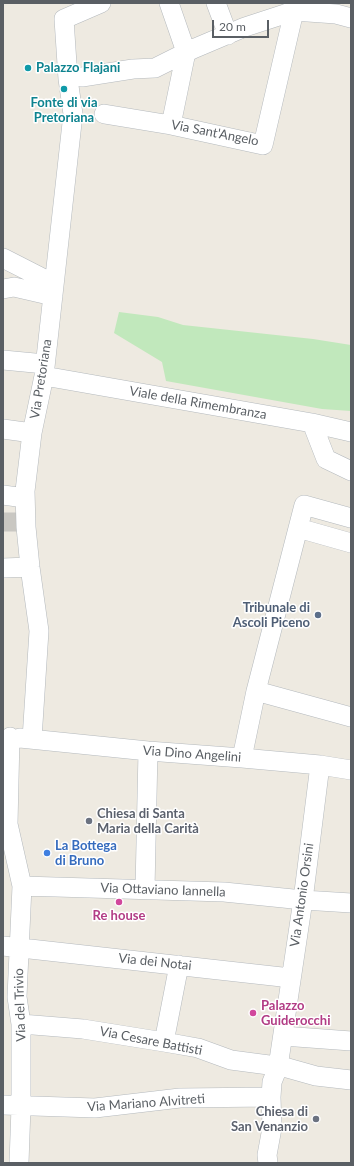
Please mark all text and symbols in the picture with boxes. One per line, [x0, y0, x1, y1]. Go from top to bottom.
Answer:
scale bar [214, 12, 271, 38]
text: 20 m [219, 19, 246, 34]
place label: Palazzo Flajani [36, 60, 120, 76]
marker: Palazzo Flajani [23, 63, 33, 73]
marker: Fonte di via Pretoriana [59, 84, 69, 94]
place label: Fonte di via Pretoriana [31, 95, 97, 126]
street label: Via Sant'Angelo [170, 117, 260, 149]
street label: Via Pretoriana [27, 338, 55, 420]
street label: Viale della Rimembranza [128, 383, 268, 423]
place label: Tribunale di Ascoli Piceno [233, 600, 310, 631]
marker: Tribunale di Ascoli Piceno [313, 610, 323, 620]
street label: Via Dino Angelini [142, 743, 242, 765]
place label: Chiesa di Santa Maria della Carità [97, 806, 199, 837]
marker: Chiesa di Santa Maria della Carità [84, 816, 94, 826]
place label: La Bottega di Bruno [55, 838, 117, 869]
street label: Via Antonio Orsini [287, 842, 317, 948]
marker: La Bottega di Bruno [42, 848, 52, 858]
street label: Via Ottaviano Iannella [100, 880, 226, 900]
marker: Re house [114, 897, 124, 907]
place label: Re house [93, 908, 145, 924]
street label: Via dei Notai [118, 950, 192, 974]
street label: Via del Trivio [11, 968, 29, 1042]
place label: Palazzo Guiderocchi [261, 998, 330, 1029]
marker: Palazzo Guiderocchi [248, 1008, 258, 1018]
street label: Via Cesare Battisti [98, 1023, 204, 1059]
street label: Via Mariano Alvitreti [87, 1091, 205, 1115]
place label: Chiesa di San Venanzio [231, 1104, 308, 1135]
marker: Chiesa di San Venanzio [311, 1114, 321, 1124]

